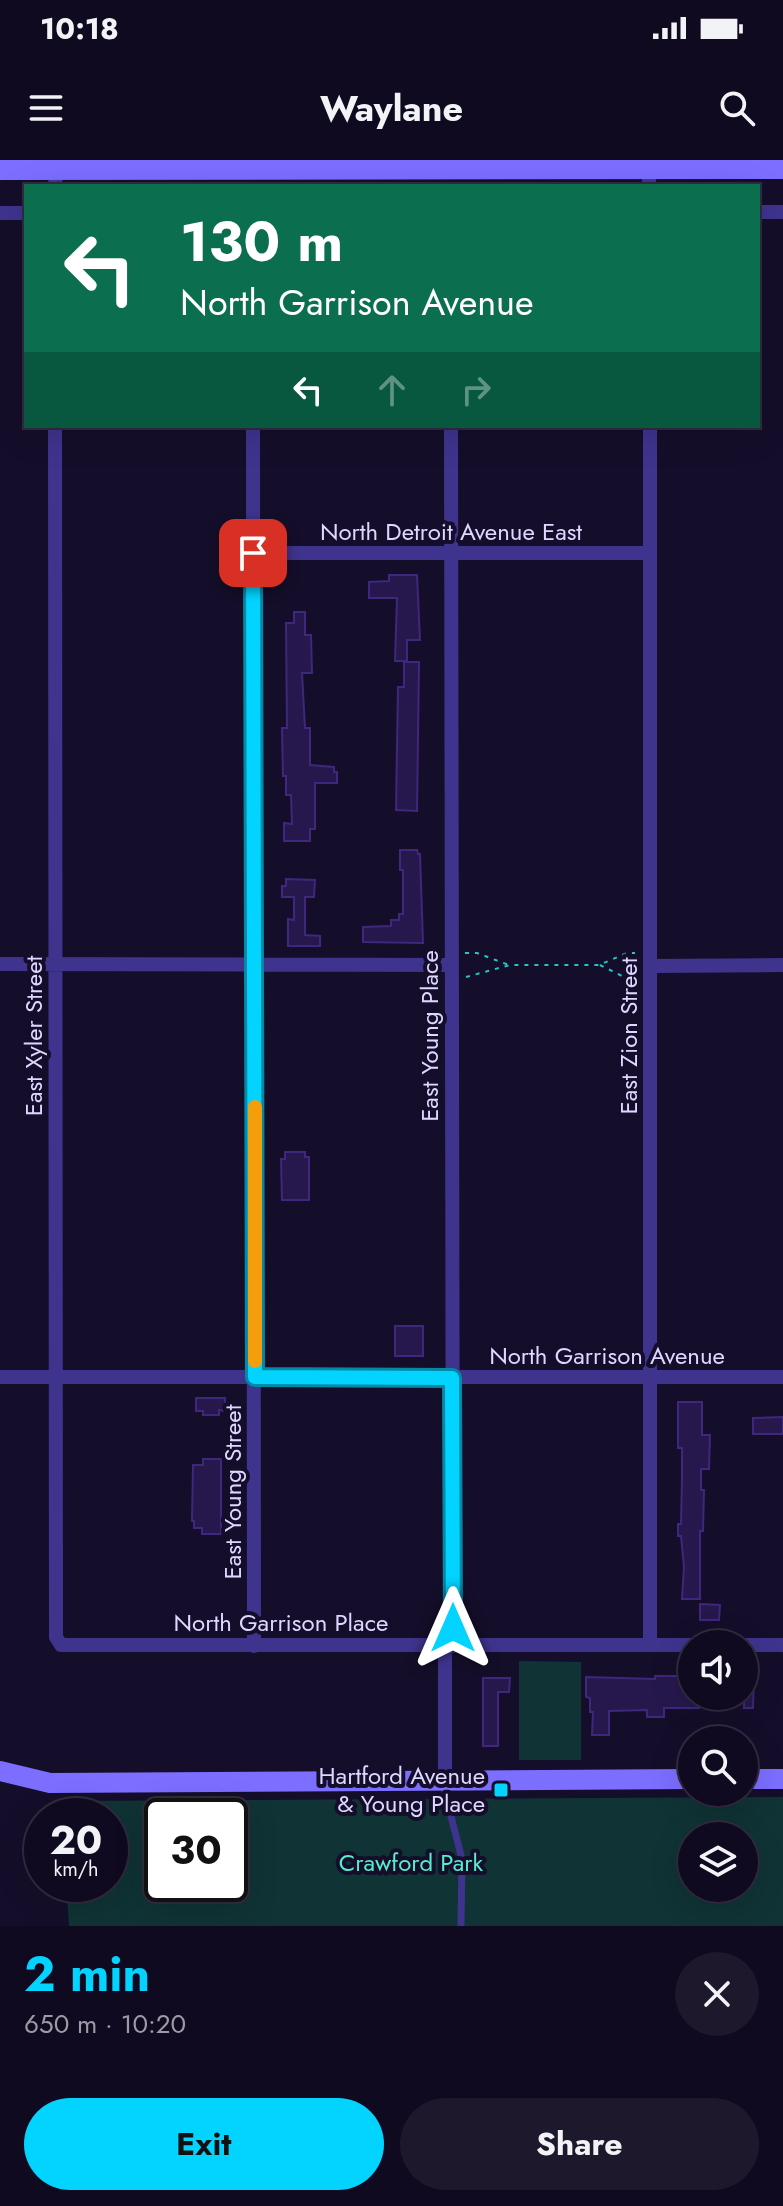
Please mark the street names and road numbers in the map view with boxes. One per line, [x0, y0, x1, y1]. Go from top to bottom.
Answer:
street label: North Detroit Avenue East [320, 514, 582, 549]
street label: East Young Place [412, 950, 447, 1122]
street label: East Xyler Street [16, 955, 51, 1116]
street label: East Zion Street [611, 957, 646, 1114]
street label: North Garrison Avenue [489, 1338, 725, 1373]
street label: East Young Street [215, 1404, 250, 1579]
street label: North Garrison Place [174, 1605, 388, 1640]

